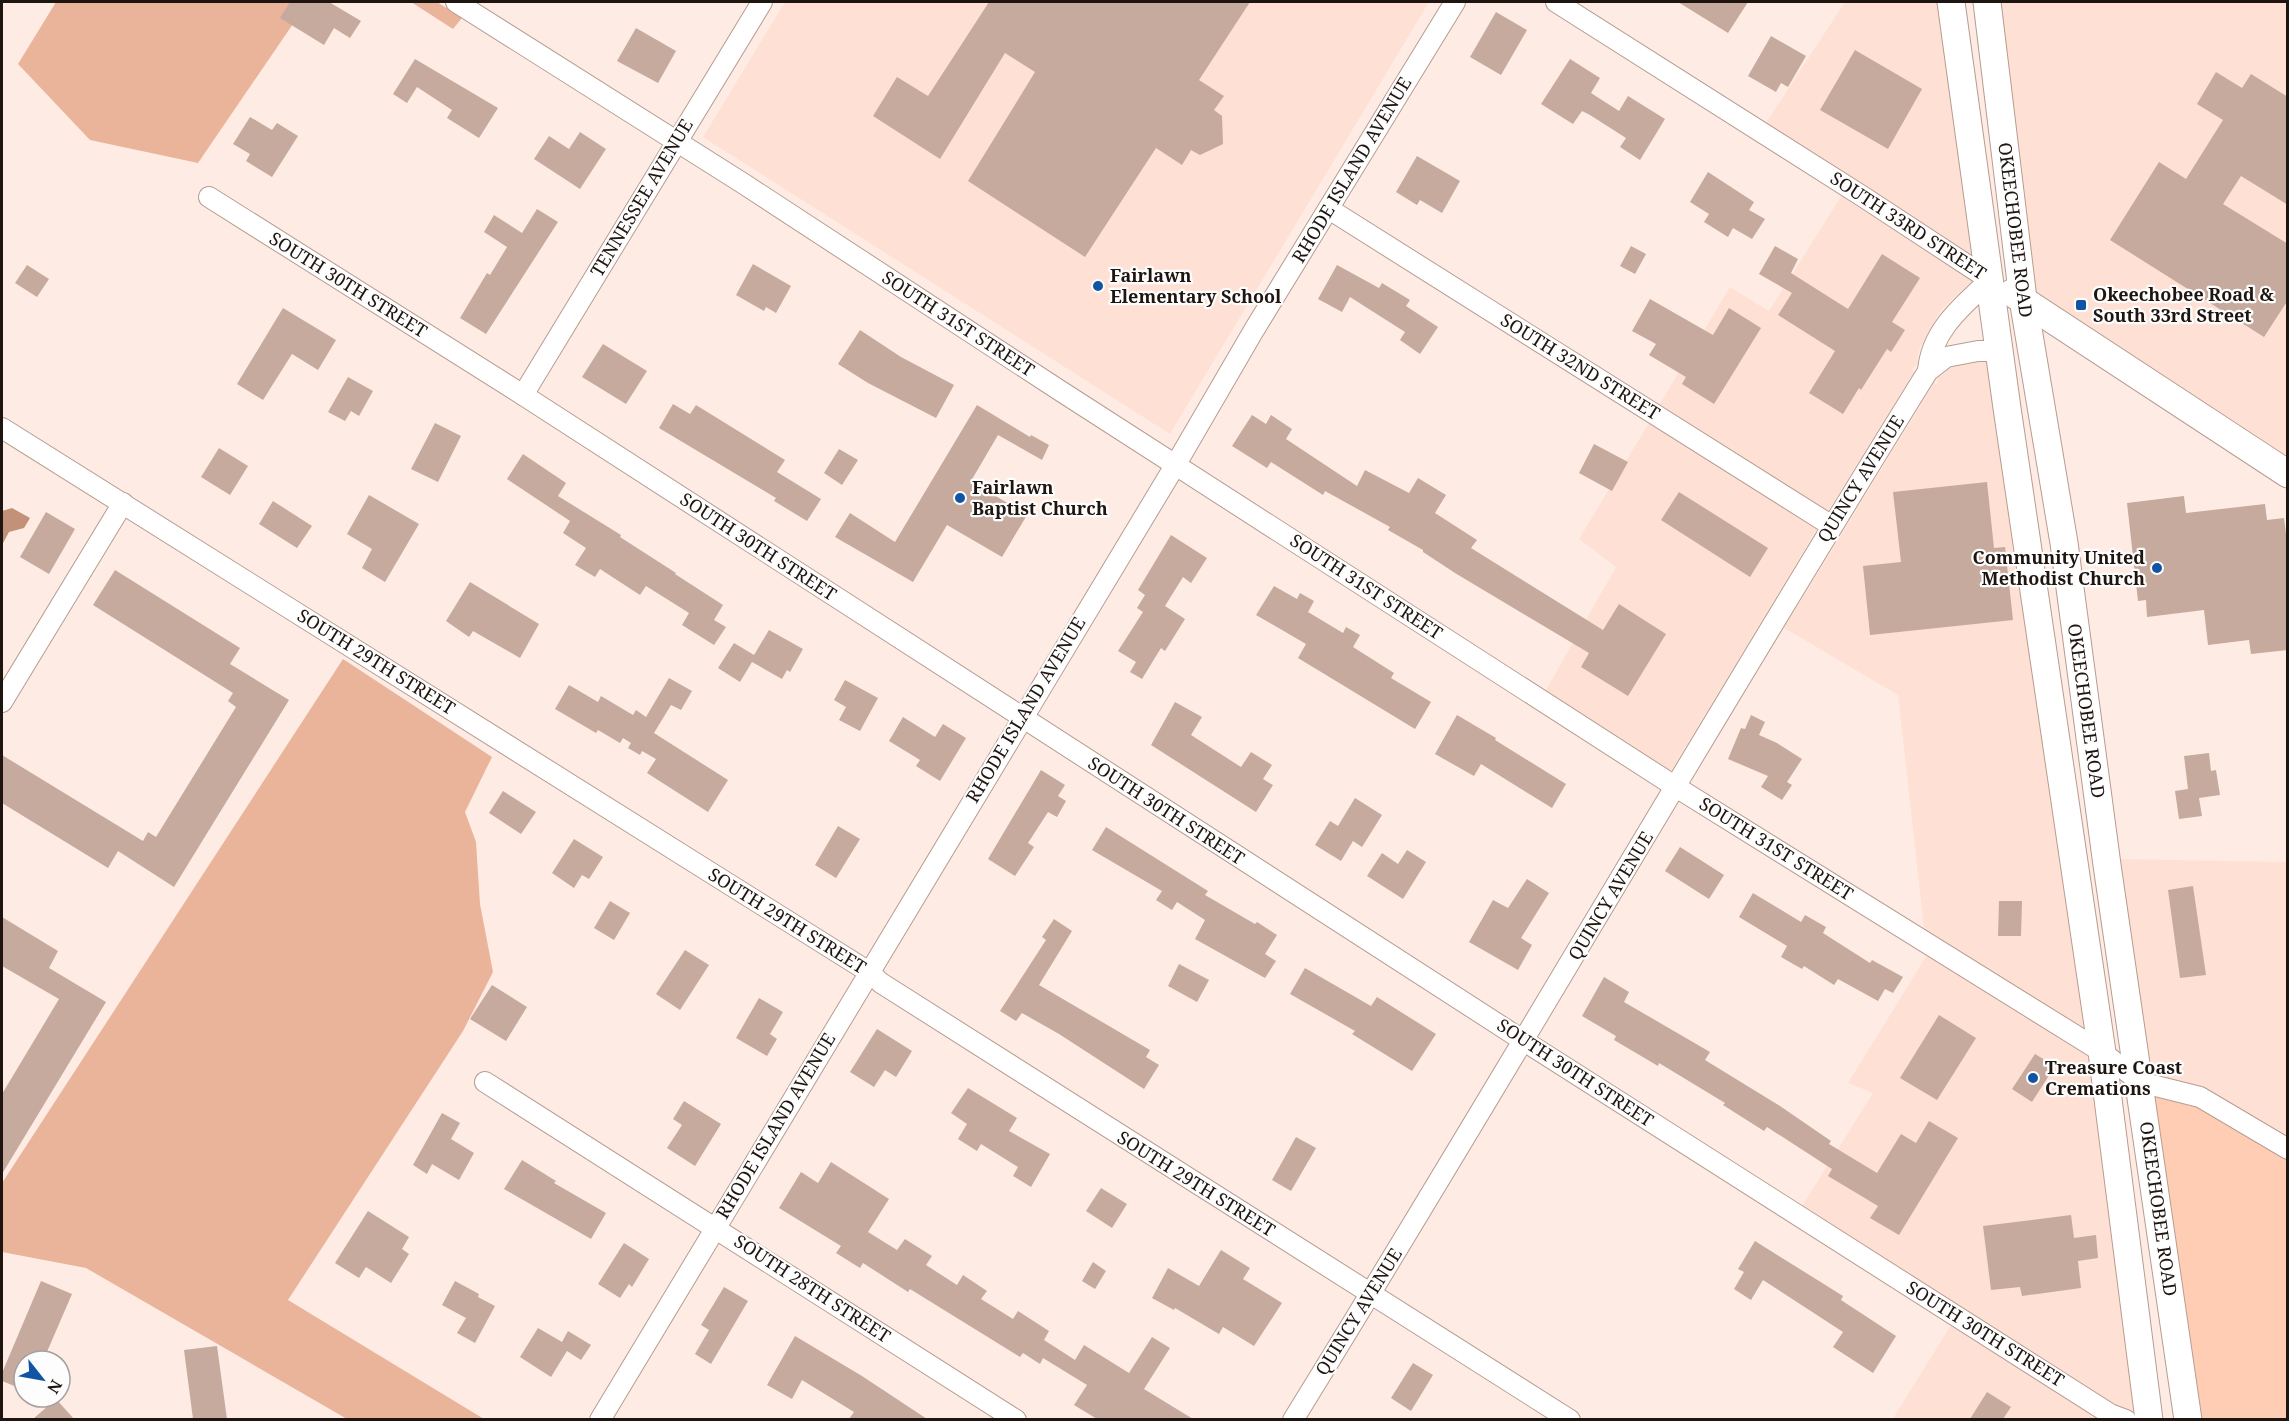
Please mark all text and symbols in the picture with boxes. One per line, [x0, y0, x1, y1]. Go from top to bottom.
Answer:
street label: RHODE ISLAND AVENUE [1286, 72, 1416, 267]
street label: TENNESSEE AVENUE [584, 114, 698, 281]
street label: OKEECHOBEE ROAD [1993, 141, 2039, 319]
street label: SOUTH 33RD STREET [1826, 166, 1991, 285]
street label: SOUTH 30TH STREET [265, 226, 432, 343]
place label: Fairlawn Elementary School [1110, 263, 1282, 308]
street label: SOUTH 31ST STREET [878, 265, 1039, 381]
marker: Fairlawn Elementary School [1091, 279, 1105, 293]
place label: Okeechobee Road & South 33rd Street [2093, 282, 2274, 327]
marker: Okeechobee Road & South 33rd Street [2074, 298, 2088, 312]
street label: SOUTH 32ND STREET [1496, 307, 1665, 425]
street label: QUINCY AVENUE [1811, 410, 1909, 547]
place label: Fairlawn Baptist Church [972, 475, 1108, 520]
street label: SOUTH 30TH STREET [676, 487, 841, 606]
marker: Fairlawn Baptist Church [953, 491, 967, 505]
street label: SOUTH 31ST STREET [1286, 528, 1447, 644]
place label: Community United Methodist Church [1973, 545, 2145, 590]
marker: Community United Methodist Church [2150, 561, 2164, 575]
street label: SOUTH 29TH STREET [293, 603, 460, 720]
street label: RHODE ISLAND AVENUE [960, 612, 1090, 807]
street label: OKEECHOBEE ROAD [2063, 622, 2111, 800]
street label: SOUTH 30TH STREET [1084, 751, 1249, 870]
street label: SOUTH 31ST STREET [1695, 791, 1858, 905]
street label: QUINCY AVENUE [1562, 827, 1658, 964]
street label: SOUTH 29TH STREET [704, 862, 871, 979]
street label: SOUTH 30TH STREET [1493, 1013, 1658, 1132]
street label: RHODE ISLAND AVENUE [710, 1028, 840, 1223]
place label: Treasure Coast Cremations [2045, 1055, 2182, 1100]
marker: Treasure Coast Cremations [2026, 1071, 2040, 1085]
street label: OKEECHOBEE ROAD [2135, 1120, 2183, 1298]
street label: SOUTH 29TH STREET [1113, 1125, 1280, 1242]
street label: SOUTH 28TH STREET [730, 1229, 895, 1348]
street label: QUINCY AVENUE [1309, 1243, 1407, 1380]
street label: SOUTH 30TH STREET [1902, 1275, 2069, 1392]
north arrow [12, 1349, 72, 1409]
text: N [42, 1376, 68, 1398]

